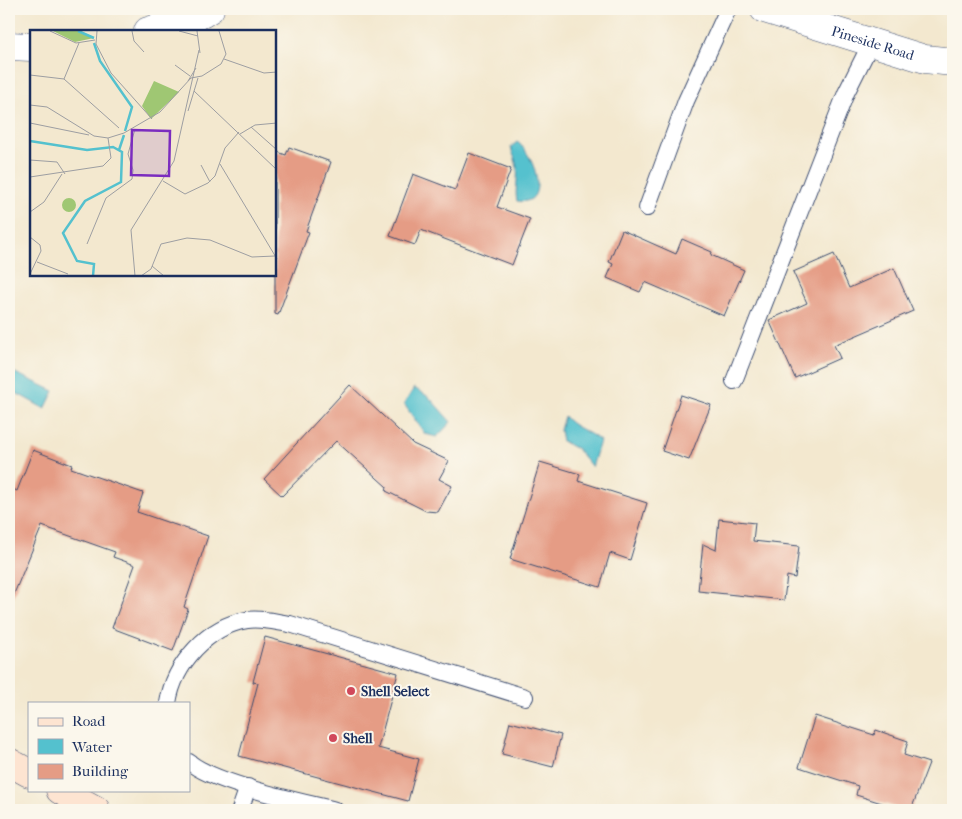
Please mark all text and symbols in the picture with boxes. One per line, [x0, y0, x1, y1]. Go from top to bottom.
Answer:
street label: Pineside Road [829, 22, 916, 64]
inset map [30, 30, 276, 276]
place label: Shell Select [361, 683, 431, 700]
marker: Shell Select [345, 685, 357, 697]
legend [28, 702, 190, 792]
text: Road [72, 712, 106, 730]
place label: Shell [343, 730, 373, 747]
marker: Shell [327, 732, 339, 744]
text: Water [71, 738, 112, 756]
text: Building [72, 762, 129, 780]

